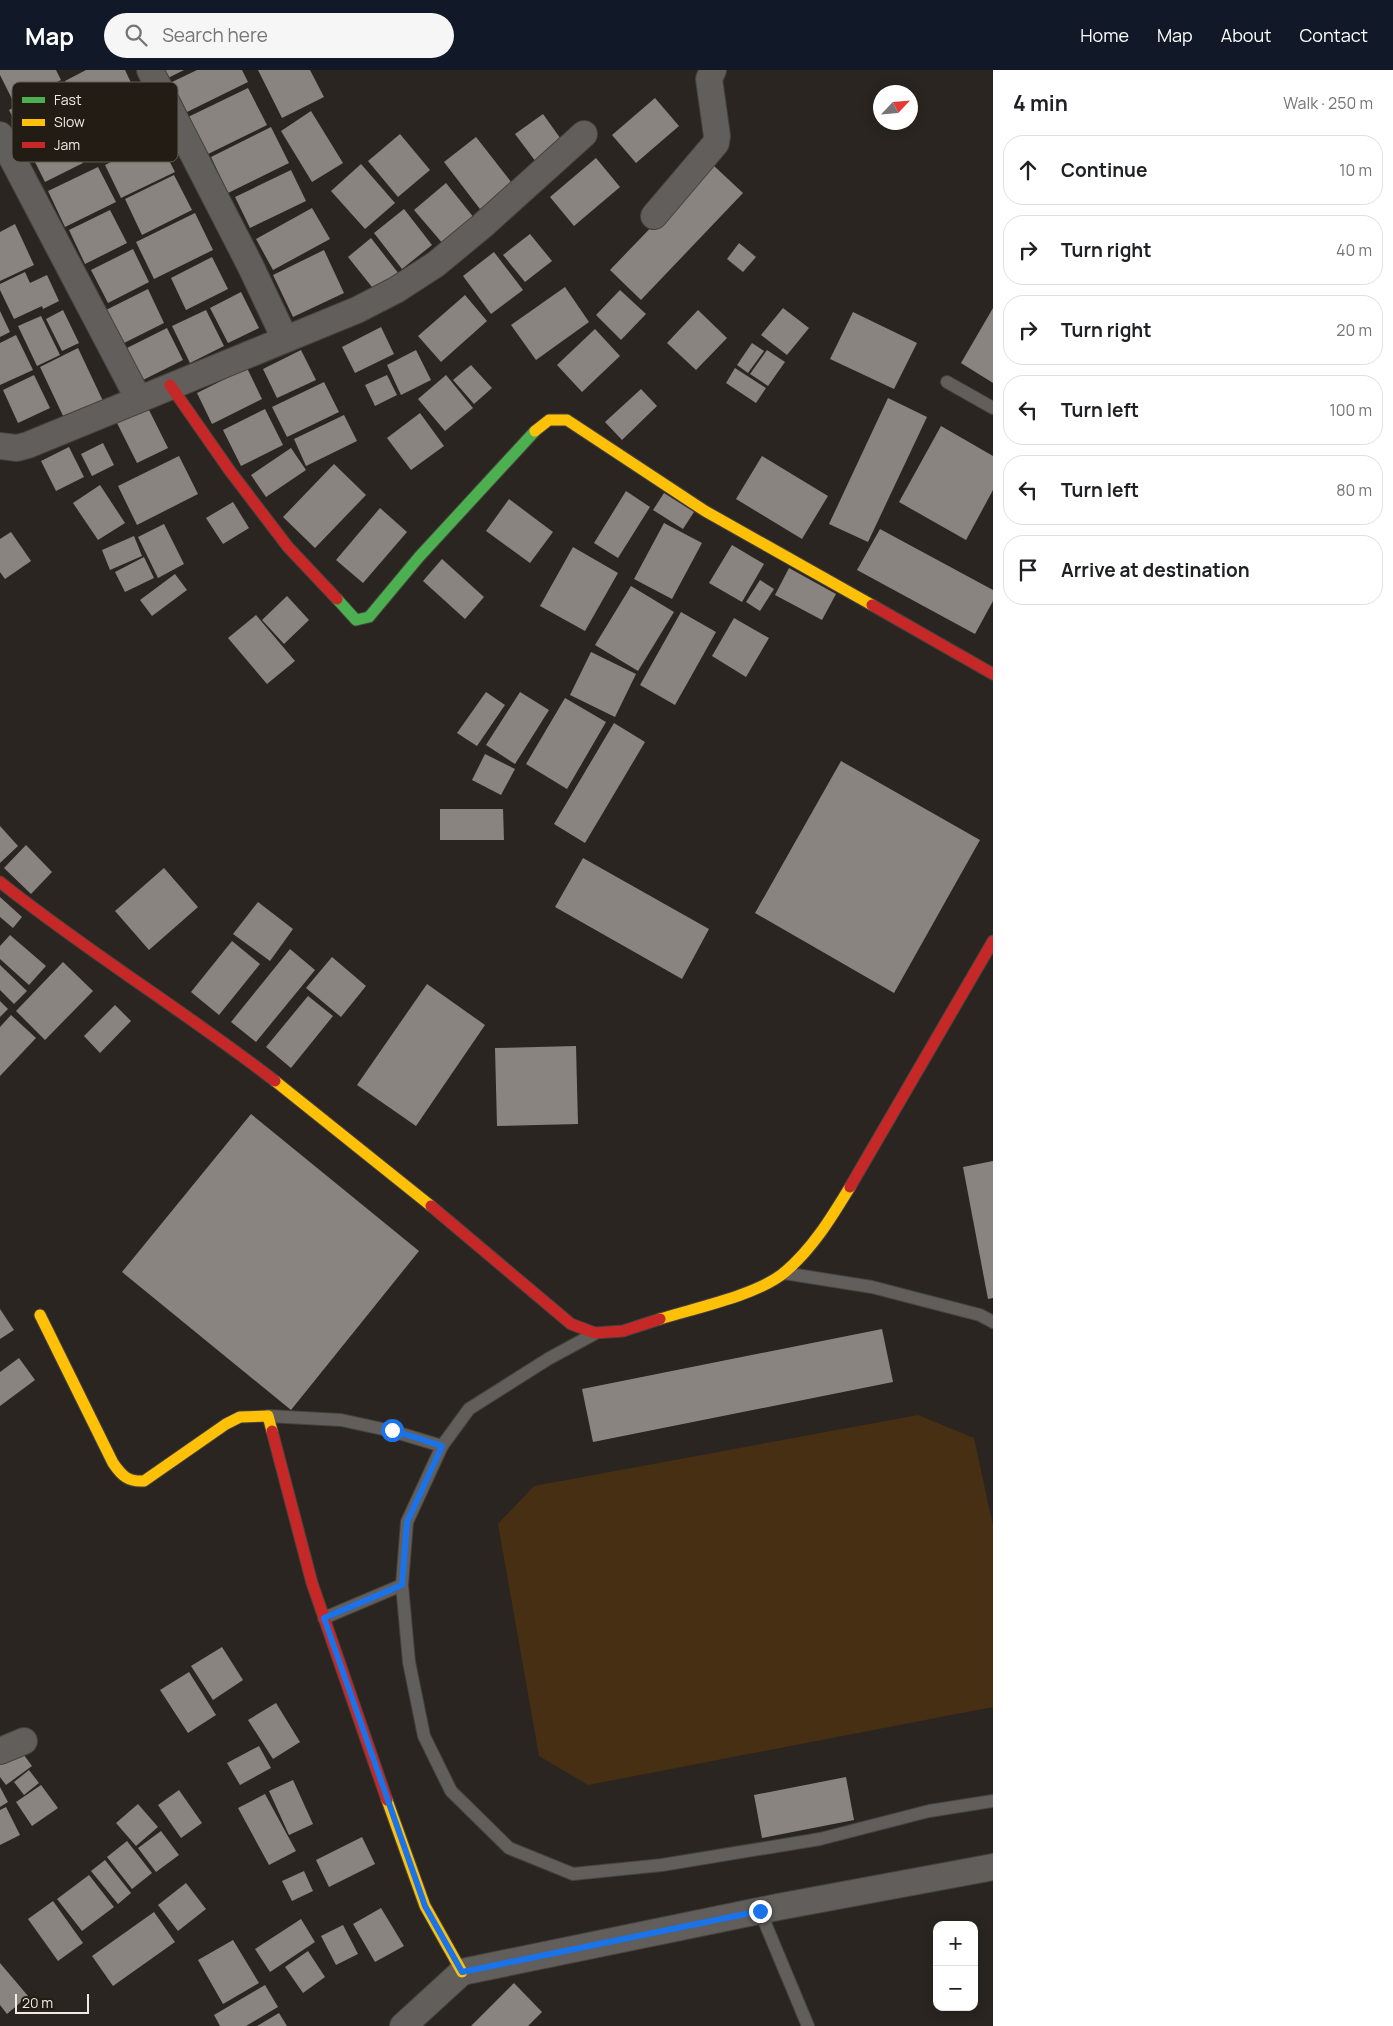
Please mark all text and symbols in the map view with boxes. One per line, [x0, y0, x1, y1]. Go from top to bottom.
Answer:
search box [104, 13, 454, 58]
text: Map [25, 19, 74, 52]
icon: search [122, 21, 150, 49]
text: Search here [162, 22, 268, 48]
text: Home [1080, 23, 1129, 47]
text: Map [1157, 23, 1193, 47]
text: About [1221, 23, 1271, 47]
text: Contact [1299, 23, 1368, 47]
legend [12, 82, 178, 162]
north arrow [873, 85, 918, 130]
text: 4 min [1013, 89, 1068, 117]
text: Fast [54, 90, 82, 109]
text: Walk · 250 m [1283, 92, 1373, 114]
text: Slow [54, 112, 85, 131]
text: Jam [54, 135, 80, 154]
icon: ahead [1014, 156, 1042, 184]
text: Continue [1061, 157, 1147, 183]
text: 10 m [1339, 159, 1372, 181]
icon: right [1014, 236, 1042, 264]
text: Turn right [1061, 237, 1151, 263]
text: 40 m [1336, 239, 1372, 261]
icon: right [1014, 316, 1042, 344]
text: Turn right [1061, 317, 1151, 343]
text: 20 m [1336, 319, 1372, 341]
icon: left [1014, 396, 1042, 424]
text: Turn left [1061, 397, 1139, 423]
text: 100 m [1329, 399, 1372, 421]
icon: left [1014, 476, 1042, 504]
text: Turn left [1061, 477, 1139, 503]
text: 80 m [1336, 479, 1372, 501]
icon: arrive [1014, 556, 1042, 584]
text: Arrive at destination [1061, 557, 1250, 583]
route start [381, 1419, 404, 1442]
route end [749, 1900, 772, 1923]
map controls [933, 1921, 978, 2011]
button: + [933, 1921, 978, 1966]
button: − [933, 1966, 978, 2011]
scale bar [15, 1991, 89, 2014]
text: 20 m [22, 1993, 53, 2012]

